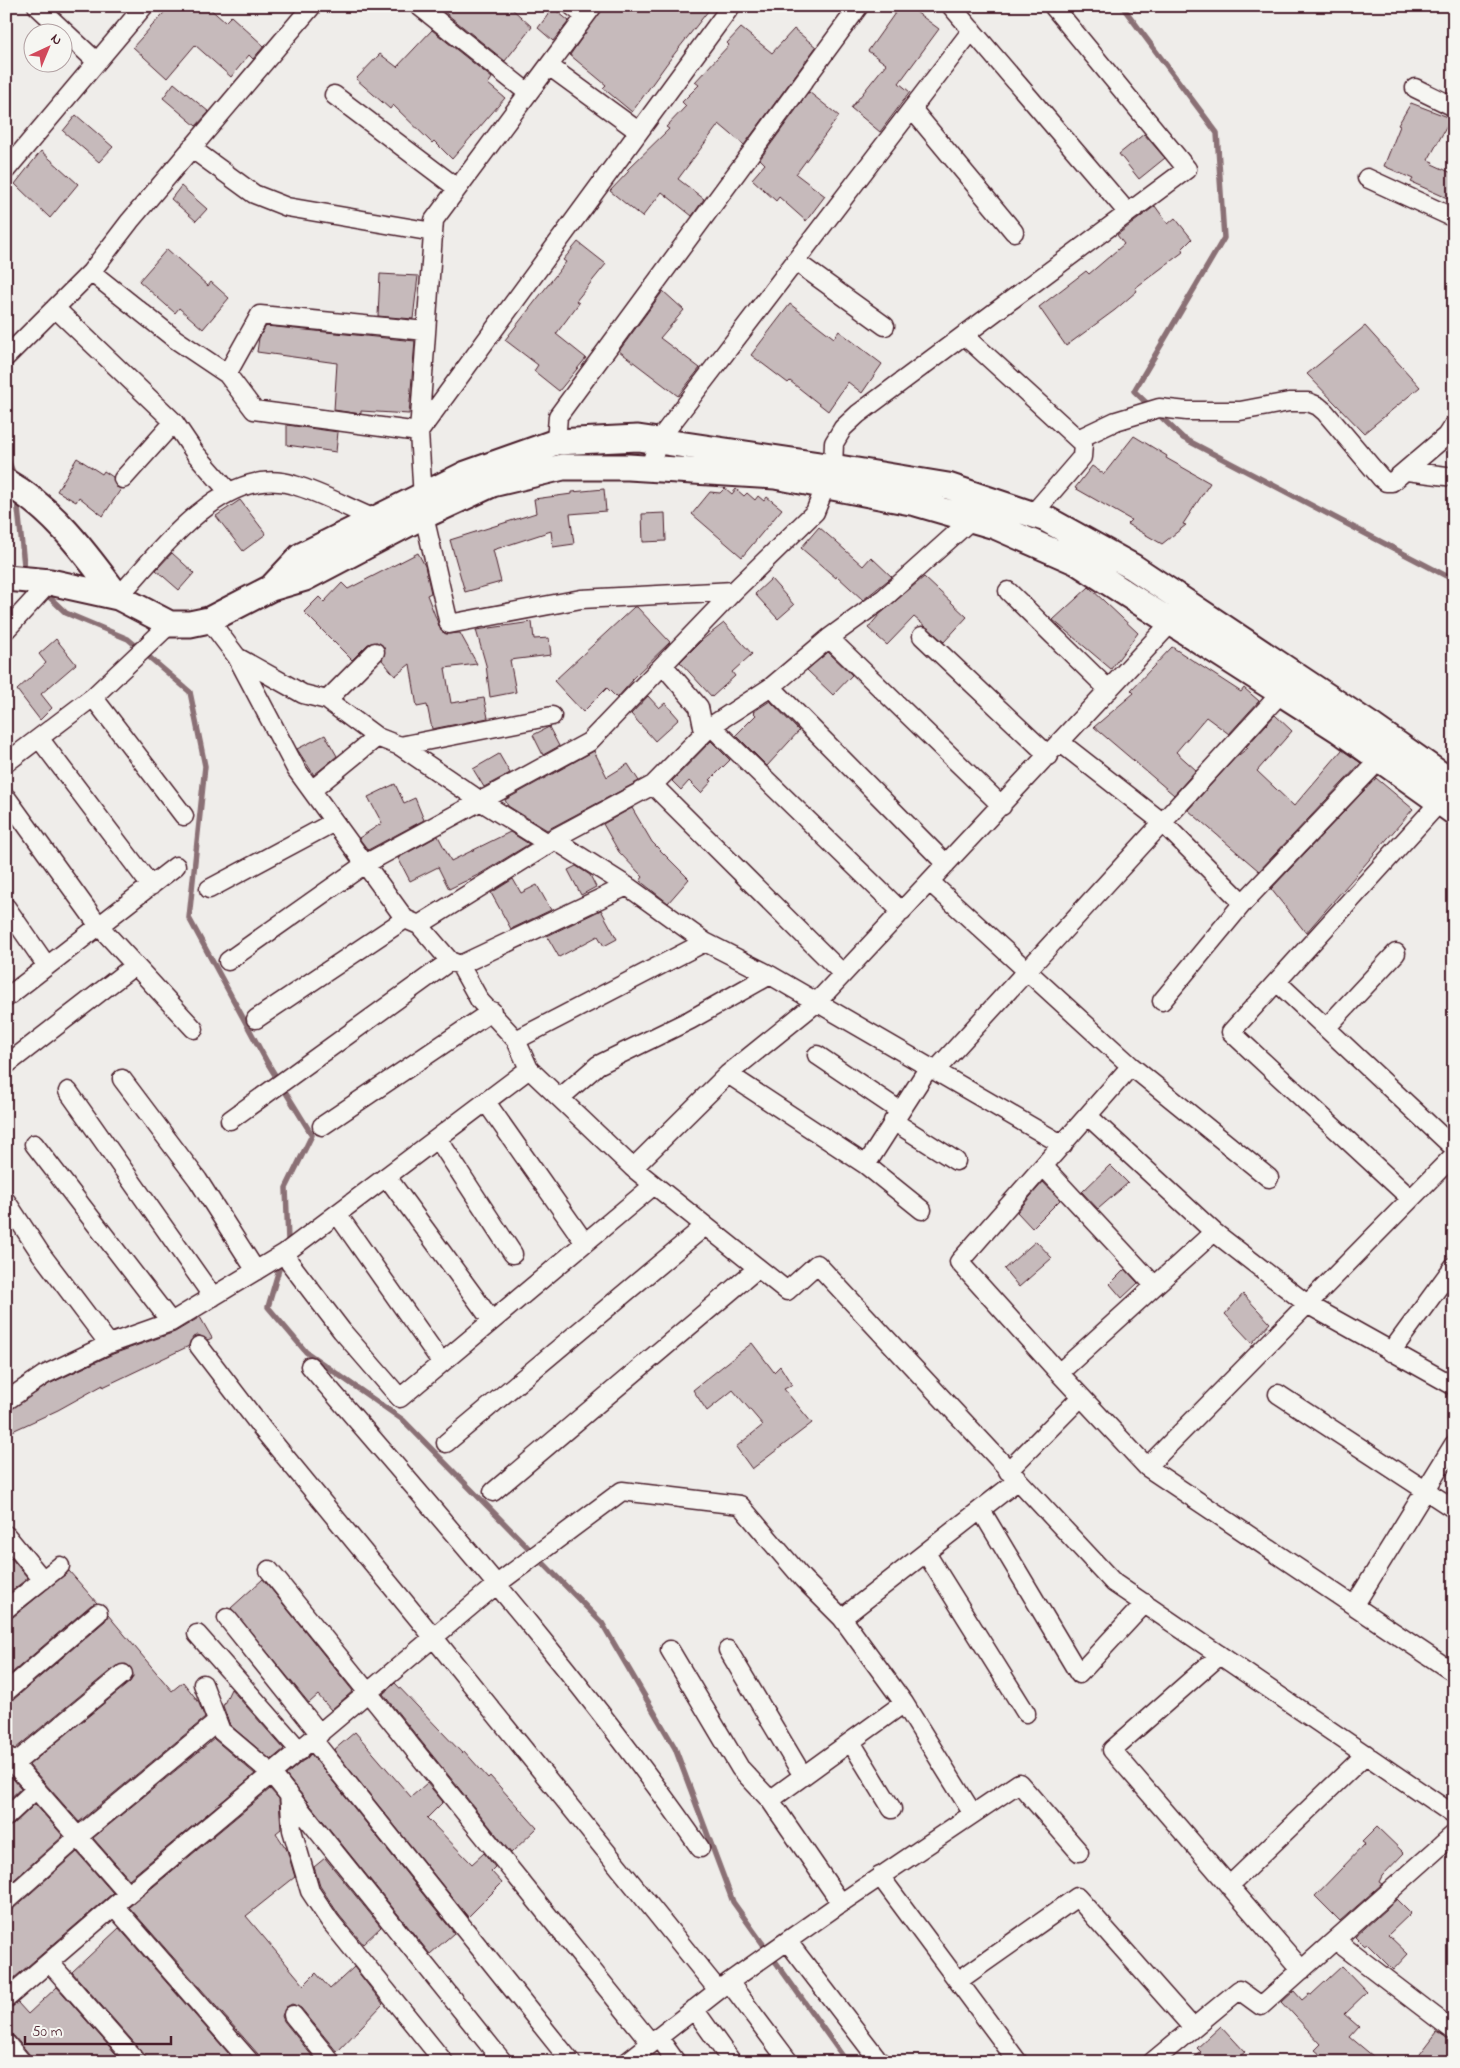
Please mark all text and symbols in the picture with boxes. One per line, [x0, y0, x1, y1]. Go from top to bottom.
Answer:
north arrow [22, 22, 72, 72]
text: N [45, 29, 67, 51]
scale bar [25, 2013, 171, 2045]
text: 50 m [32, 2021, 63, 2043]

